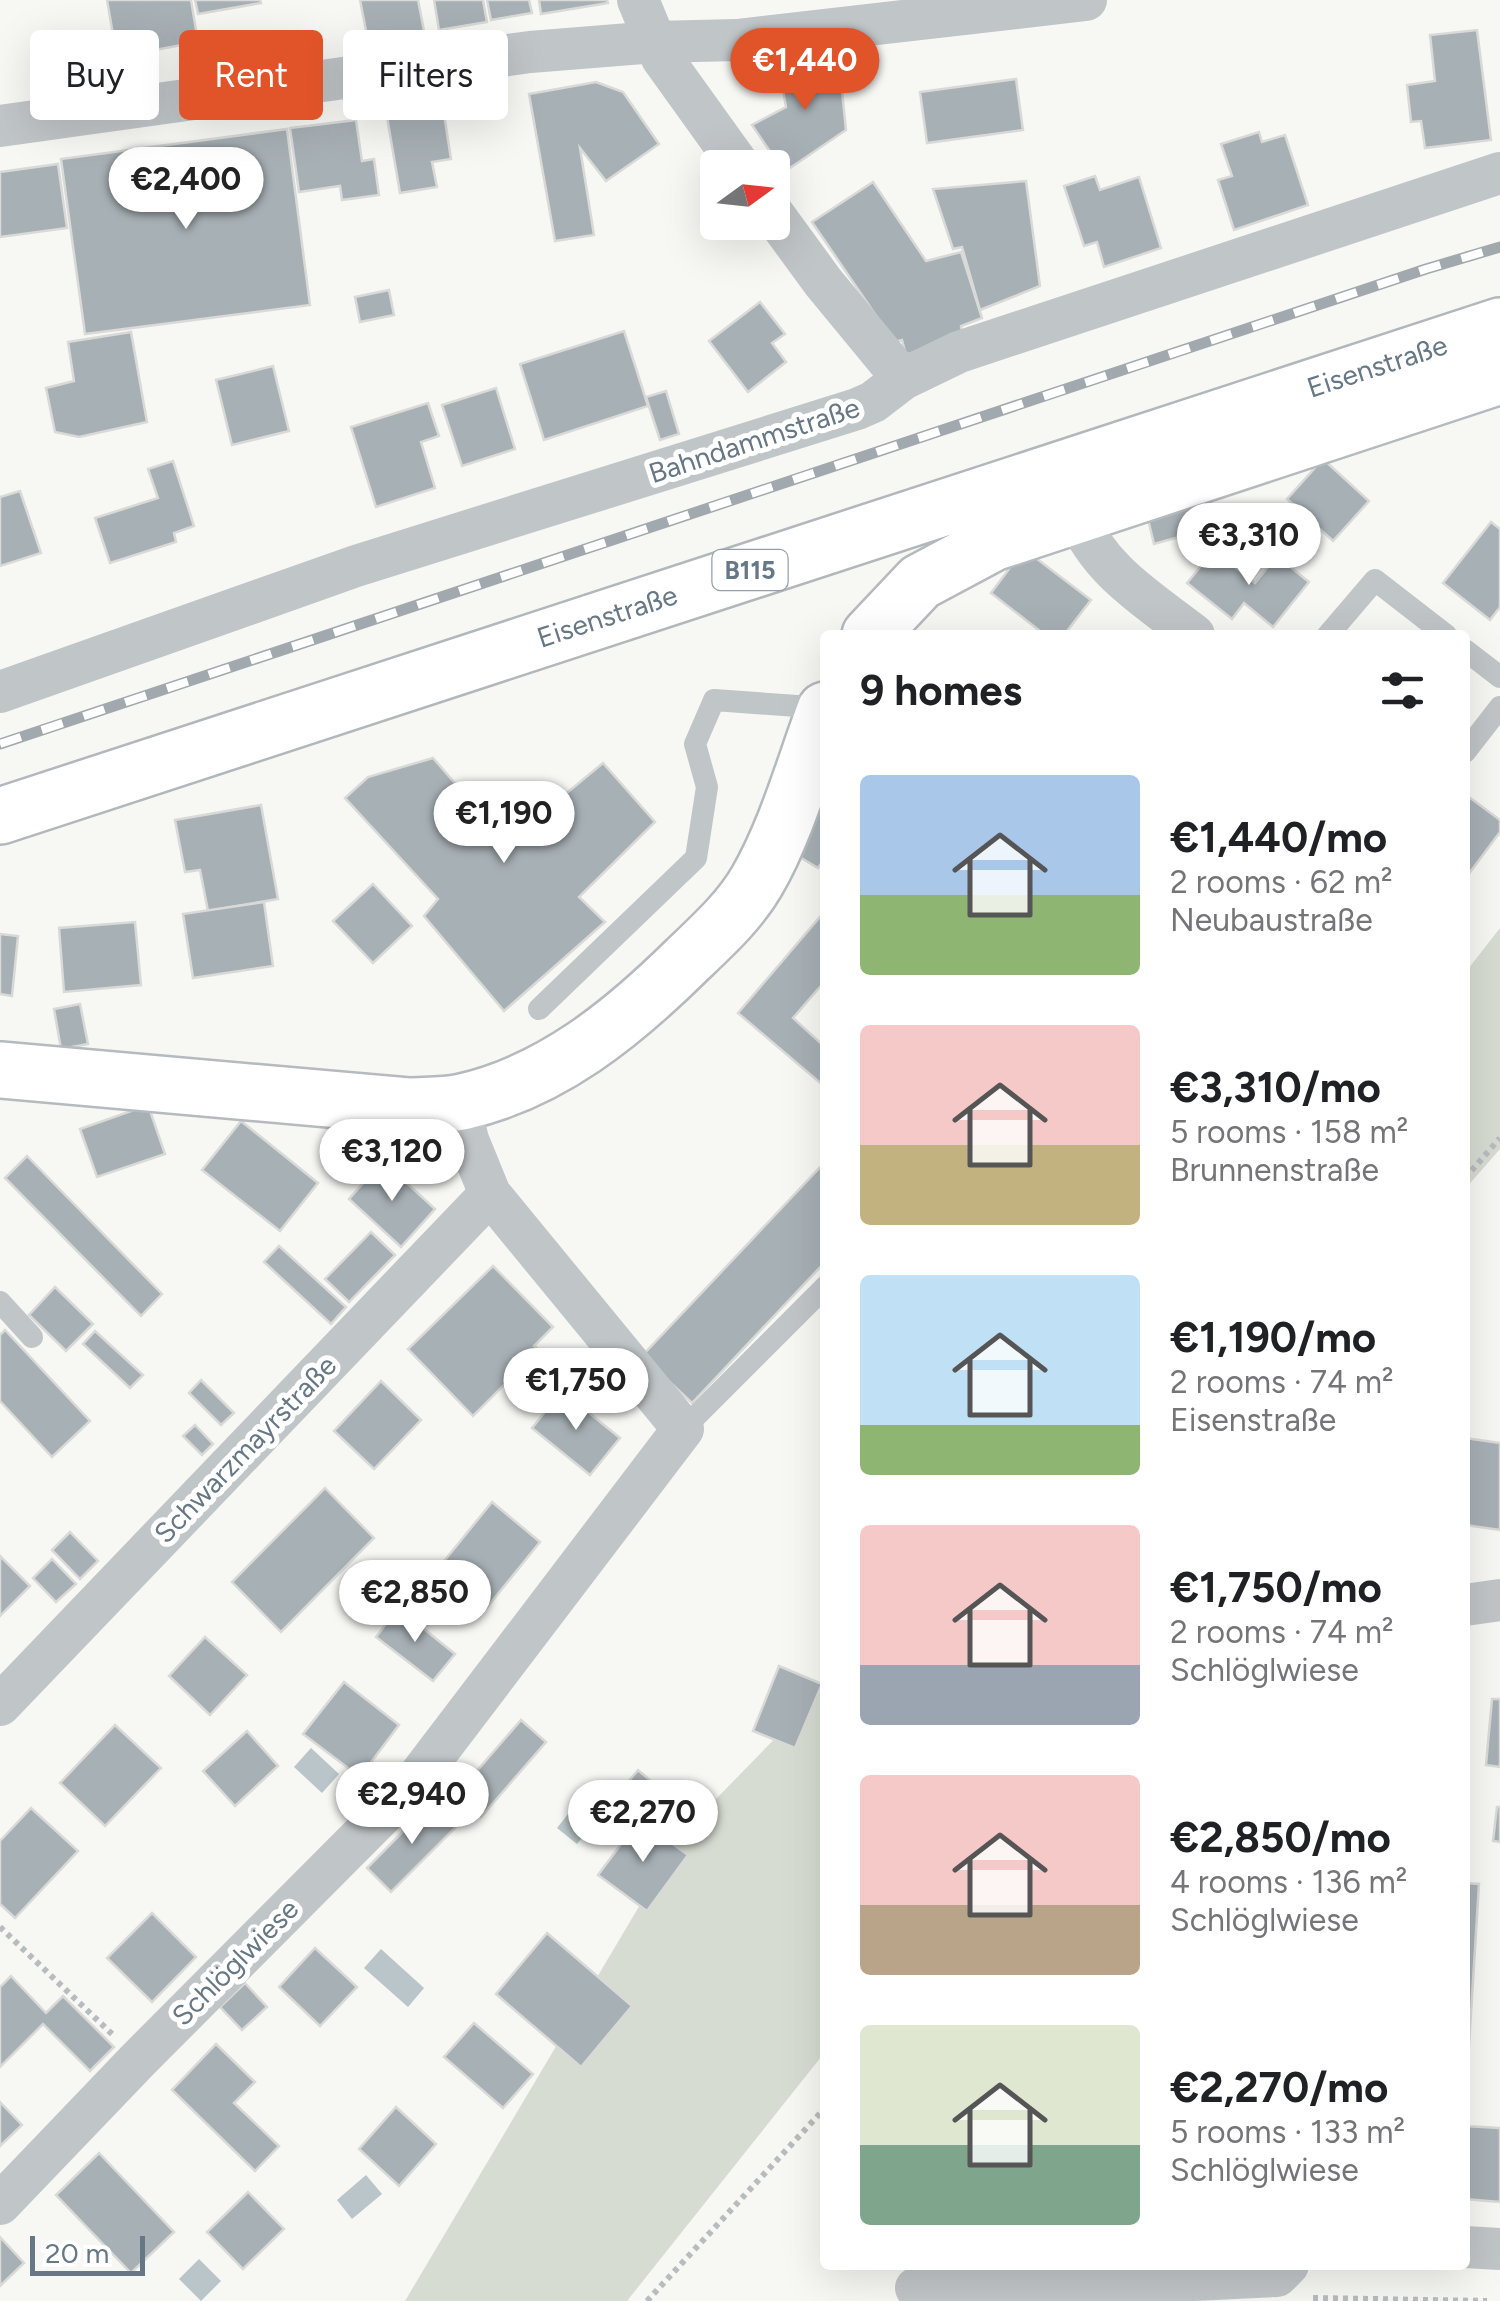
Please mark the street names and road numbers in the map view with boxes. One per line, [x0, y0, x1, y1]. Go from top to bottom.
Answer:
street label: Eisenstraße [1303, 327, 1451, 405]
street label: Bahndammstraße [644, 390, 864, 490]
road number: B115 [712, 550, 788, 590]
street label: Eisenstraße [533, 577, 681, 655]
street label: Schwarzmayrstraße [147, 1348, 343, 1550]
street label: Schlöglwiese [165, 1892, 305, 2032]

